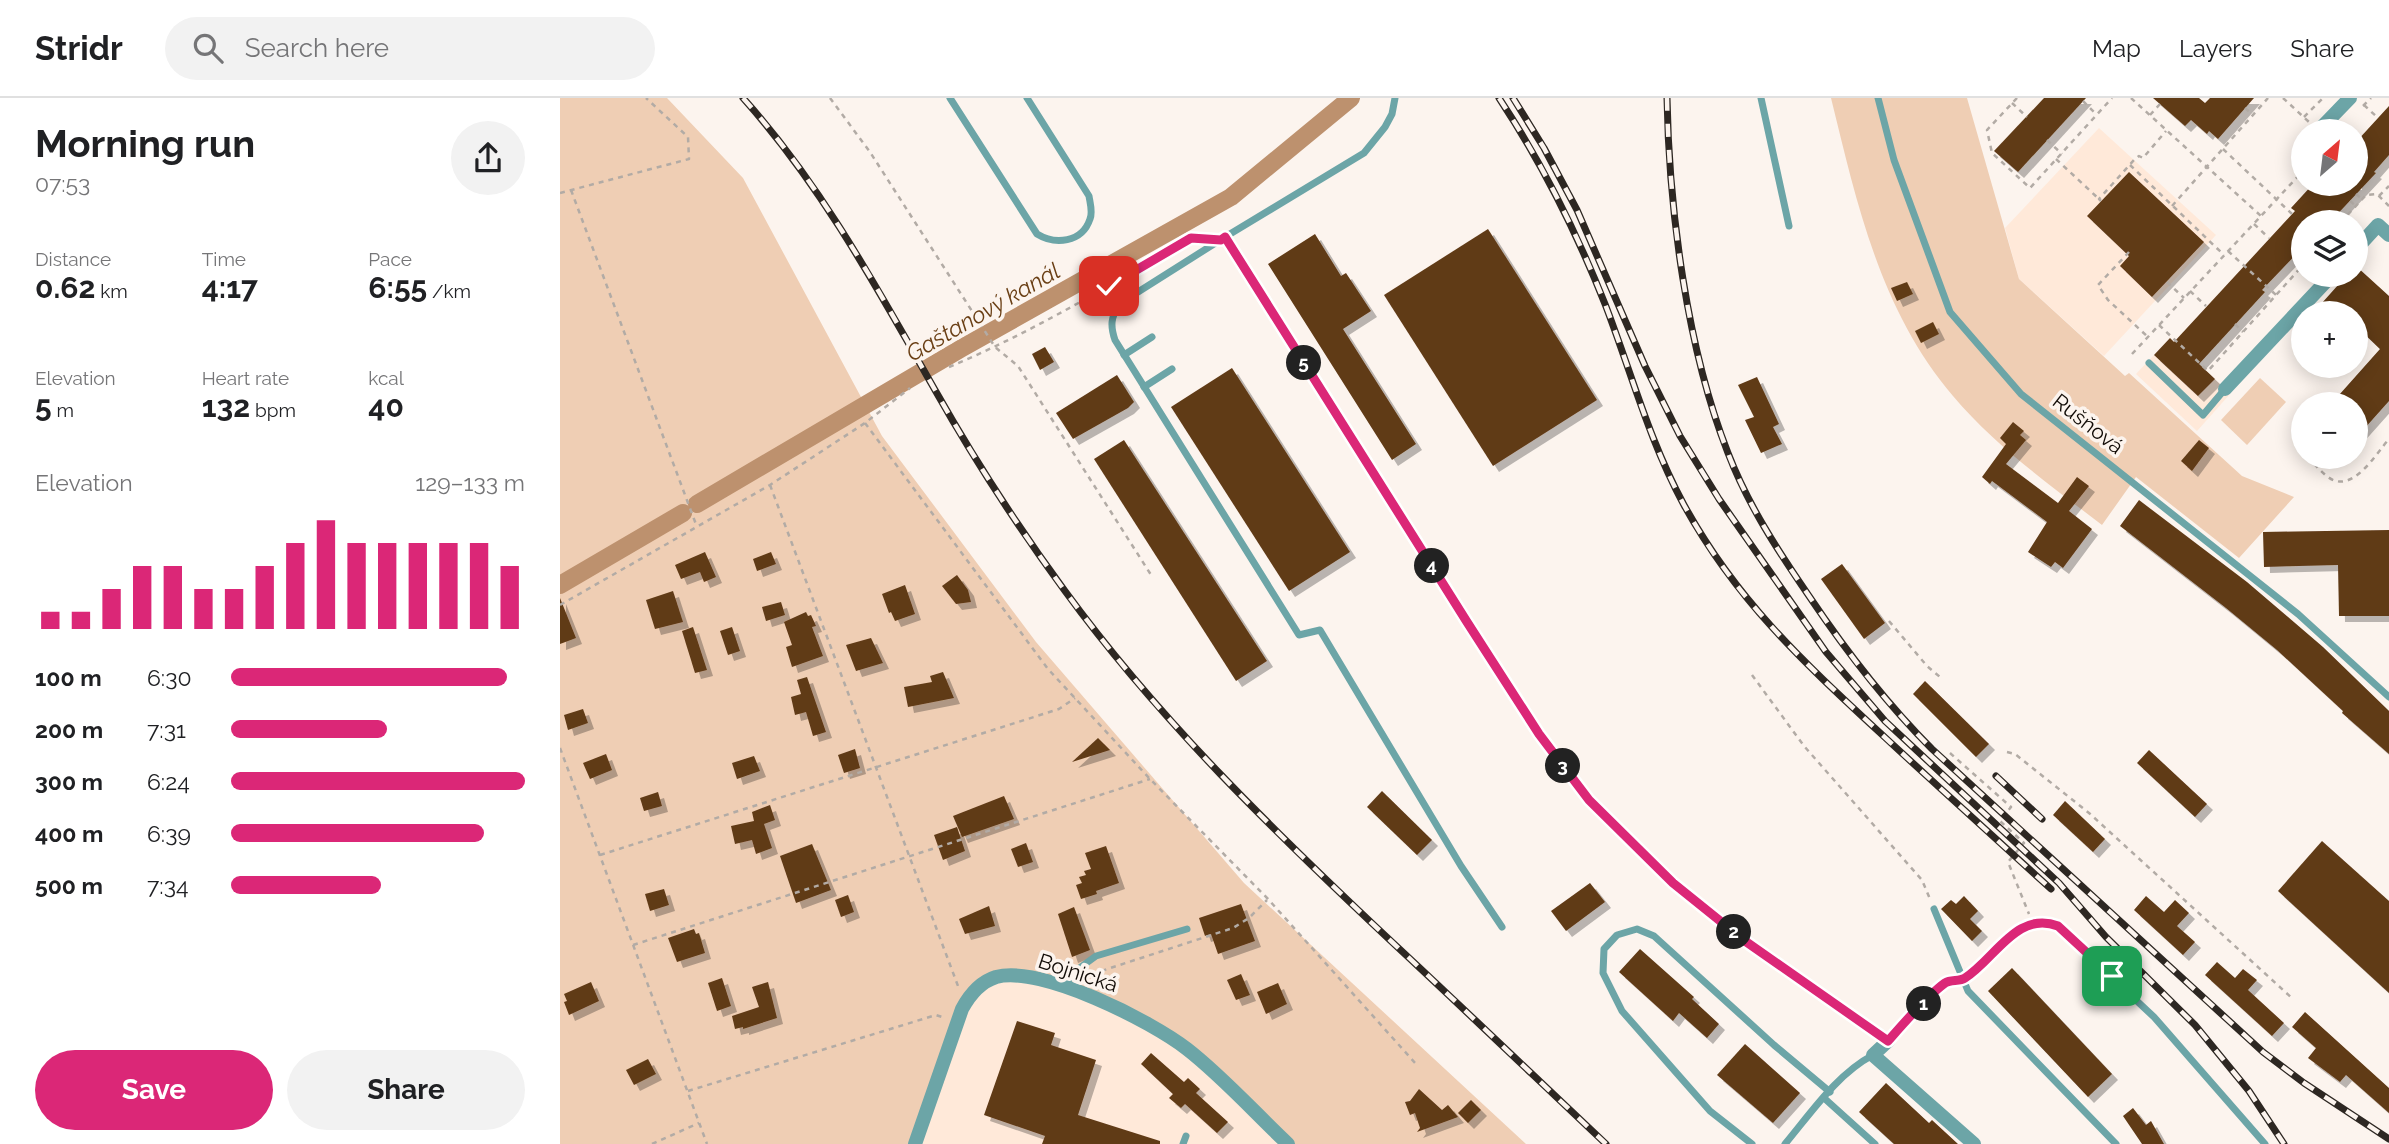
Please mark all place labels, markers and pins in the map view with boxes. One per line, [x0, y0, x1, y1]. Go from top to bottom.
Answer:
pin [1079, 256, 1139, 316]
pin: 5 [1286, 345, 1322, 380]
pin: 4 [1414, 548, 1450, 584]
pin: 3 [1546, 748, 1580, 784]
pin: 2 [1716, 914, 1752, 950]
pin [2082, 946, 2142, 1006]
pin: 1 [1906, 986, 1942, 1021]

